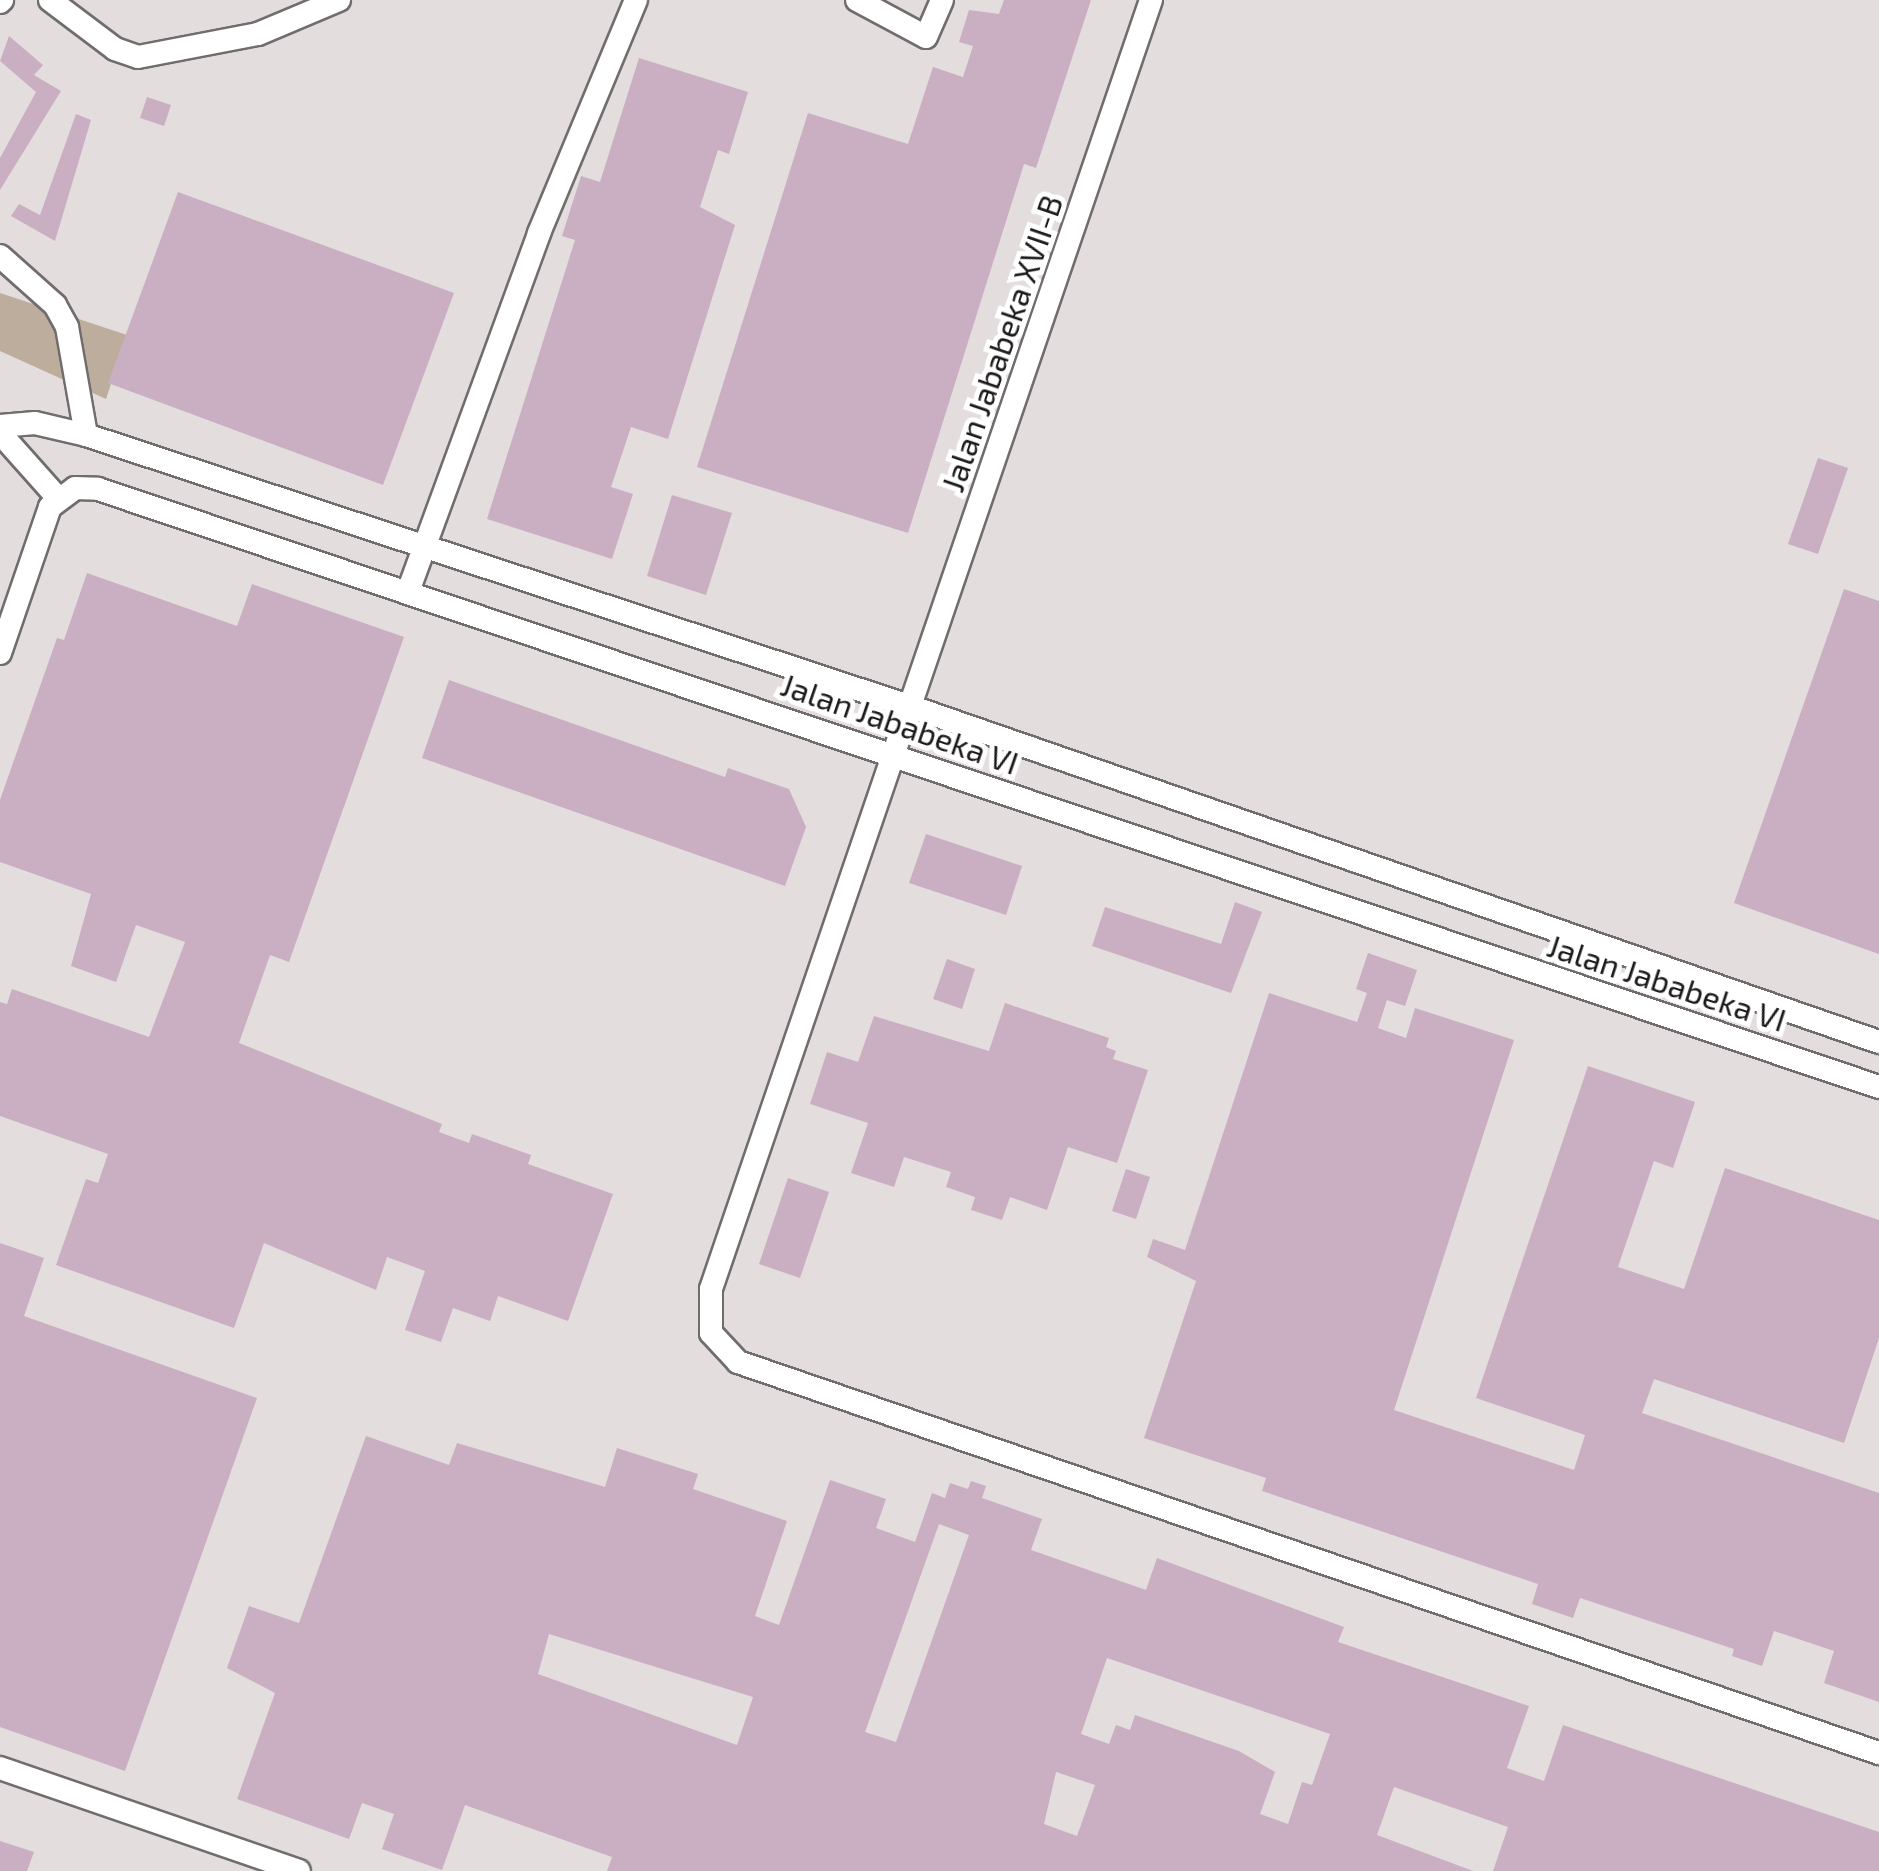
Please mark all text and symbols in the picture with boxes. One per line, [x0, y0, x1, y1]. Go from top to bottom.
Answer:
street label: Jalan Jababeka XVII-B [932, 189, 1070, 497]
street label: Jalan Jababeka VI [776, 664, 1024, 782]
street label: Jalan Jababeka VI [1542, 925, 1792, 1039]

